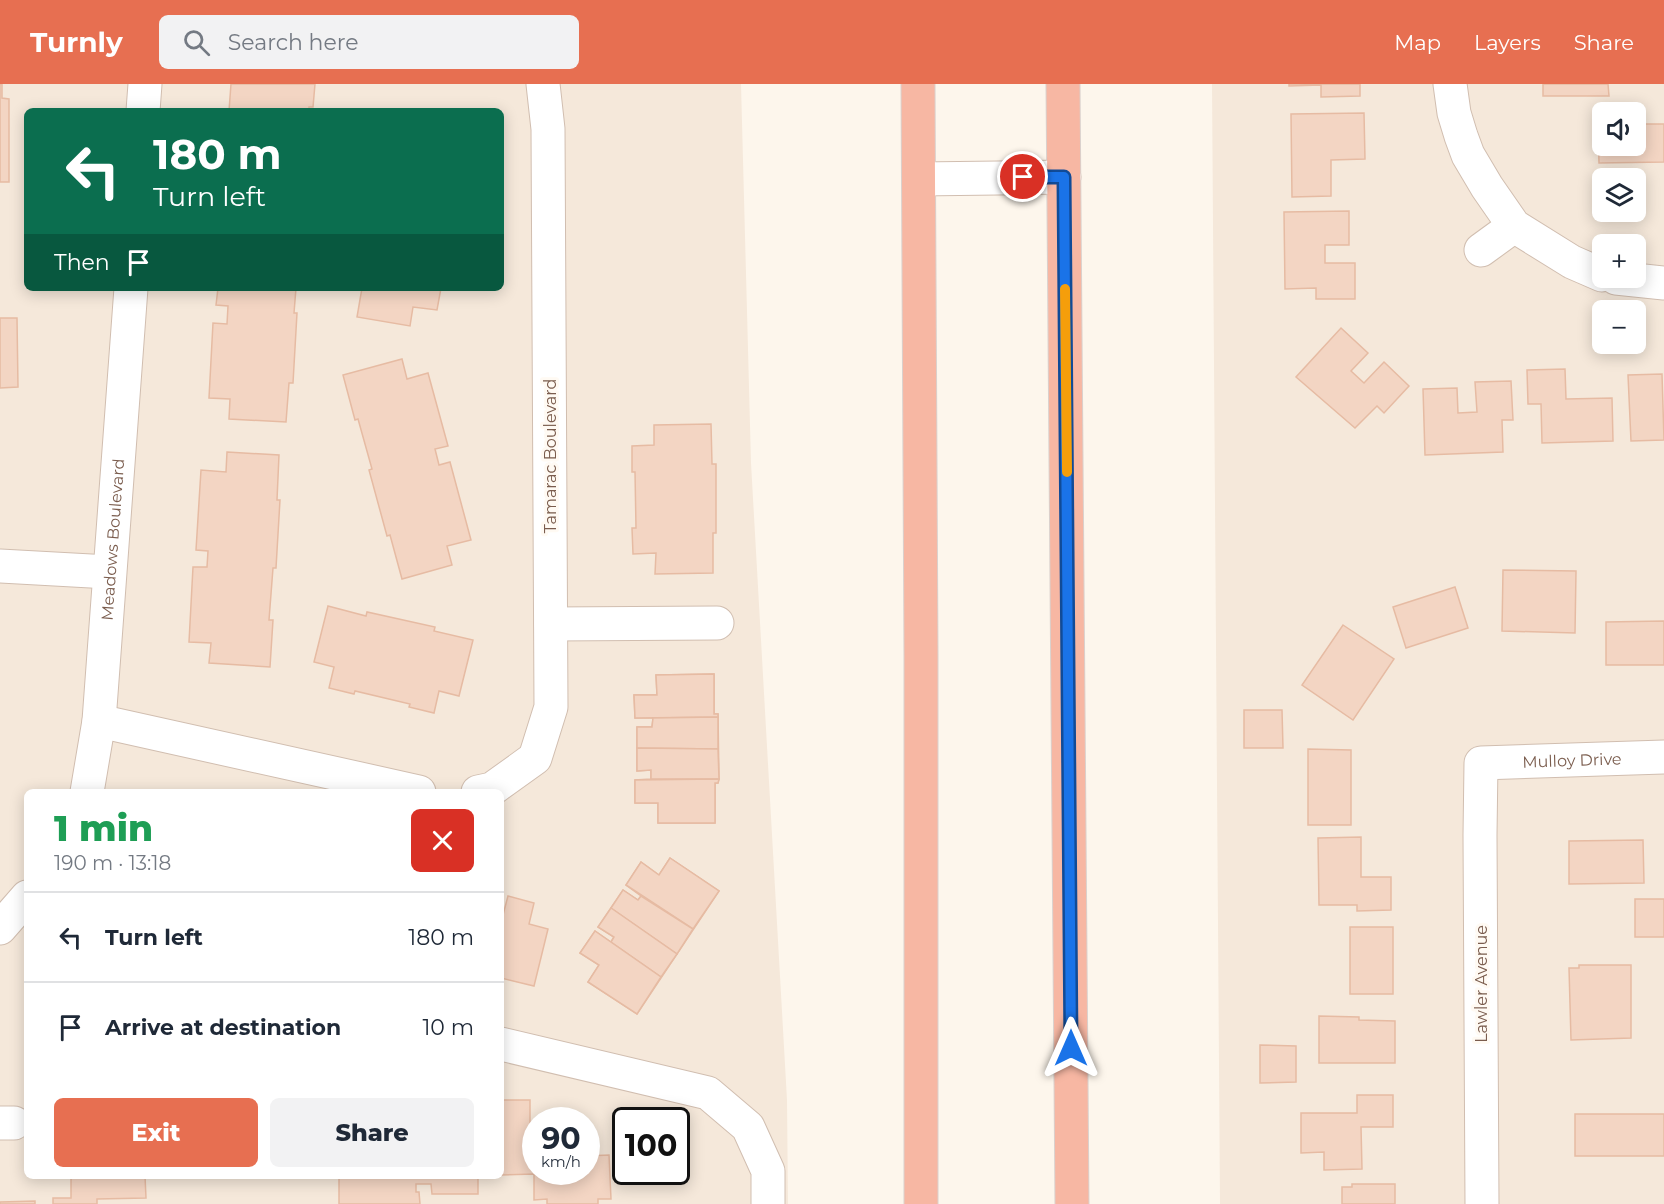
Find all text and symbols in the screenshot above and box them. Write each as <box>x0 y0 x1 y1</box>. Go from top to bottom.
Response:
search box <box>159 15 579 69</box>
text: Turnly <box>30 25 123 59</box>
icon: search <box>180 26 213 59</box>
text: Search here <box>228 29 359 56</box>
text: Map <box>1394 30 1441 55</box>
text: Layers <box>1474 30 1541 55</box>
text: Share <box>1574 30 1634 55</box>
map controls <box>1592 102 1646 354</box>
button: sound <box>1592 102 1646 156</box>
text: 180 m <box>153 128 282 180</box>
icon: left <box>54 132 132 210</box>
pin <box>997 151 1048 202</box>
icon: arrive <box>1006 160 1039 193</box>
button: layers <box>1592 168 1646 222</box>
text: Turn left <box>153 180 266 213</box>
button: + <box>1592 234 1646 288</box>
icon: arrive <box>122 246 155 279</box>
text: Then <box>54 249 110 276</box>
button: − <box>1592 300 1646 354</box>
street label: Tamarac Boulevard <box>541 379 560 533</box>
street label: Meadows Boulevard <box>97 458 128 621</box>
street label: Mulloy Drive <box>1522 749 1622 772</box>
text: 1 min <box>54 806 153 850</box>
button: close <box>411 809 474 872</box>
text: 190 m · 13:18 <box>54 851 171 875</box>
icon: left <box>54 921 87 954</box>
text: Turn left <box>105 924 203 951</box>
text: 180 m <box>408 924 474 951</box>
street label: Lawler Avenue <box>1472 925 1491 1043</box>
icon: arrive <box>54 1011 87 1044</box>
text: Arrive at destination <box>105 1014 341 1041</box>
text: 10 m <box>422 1014 474 1041</box>
position arrow <box>1039 1016 1103 1080</box>
button: Exit <box>54 1098 258 1167</box>
button: Share <box>270 1098 474 1167</box>
speed limit sign: 100 <box>612 1107 690 1185</box>
text: 90 <box>541 1120 581 1157</box>
text: km/h <box>541 1152 581 1171</box>

